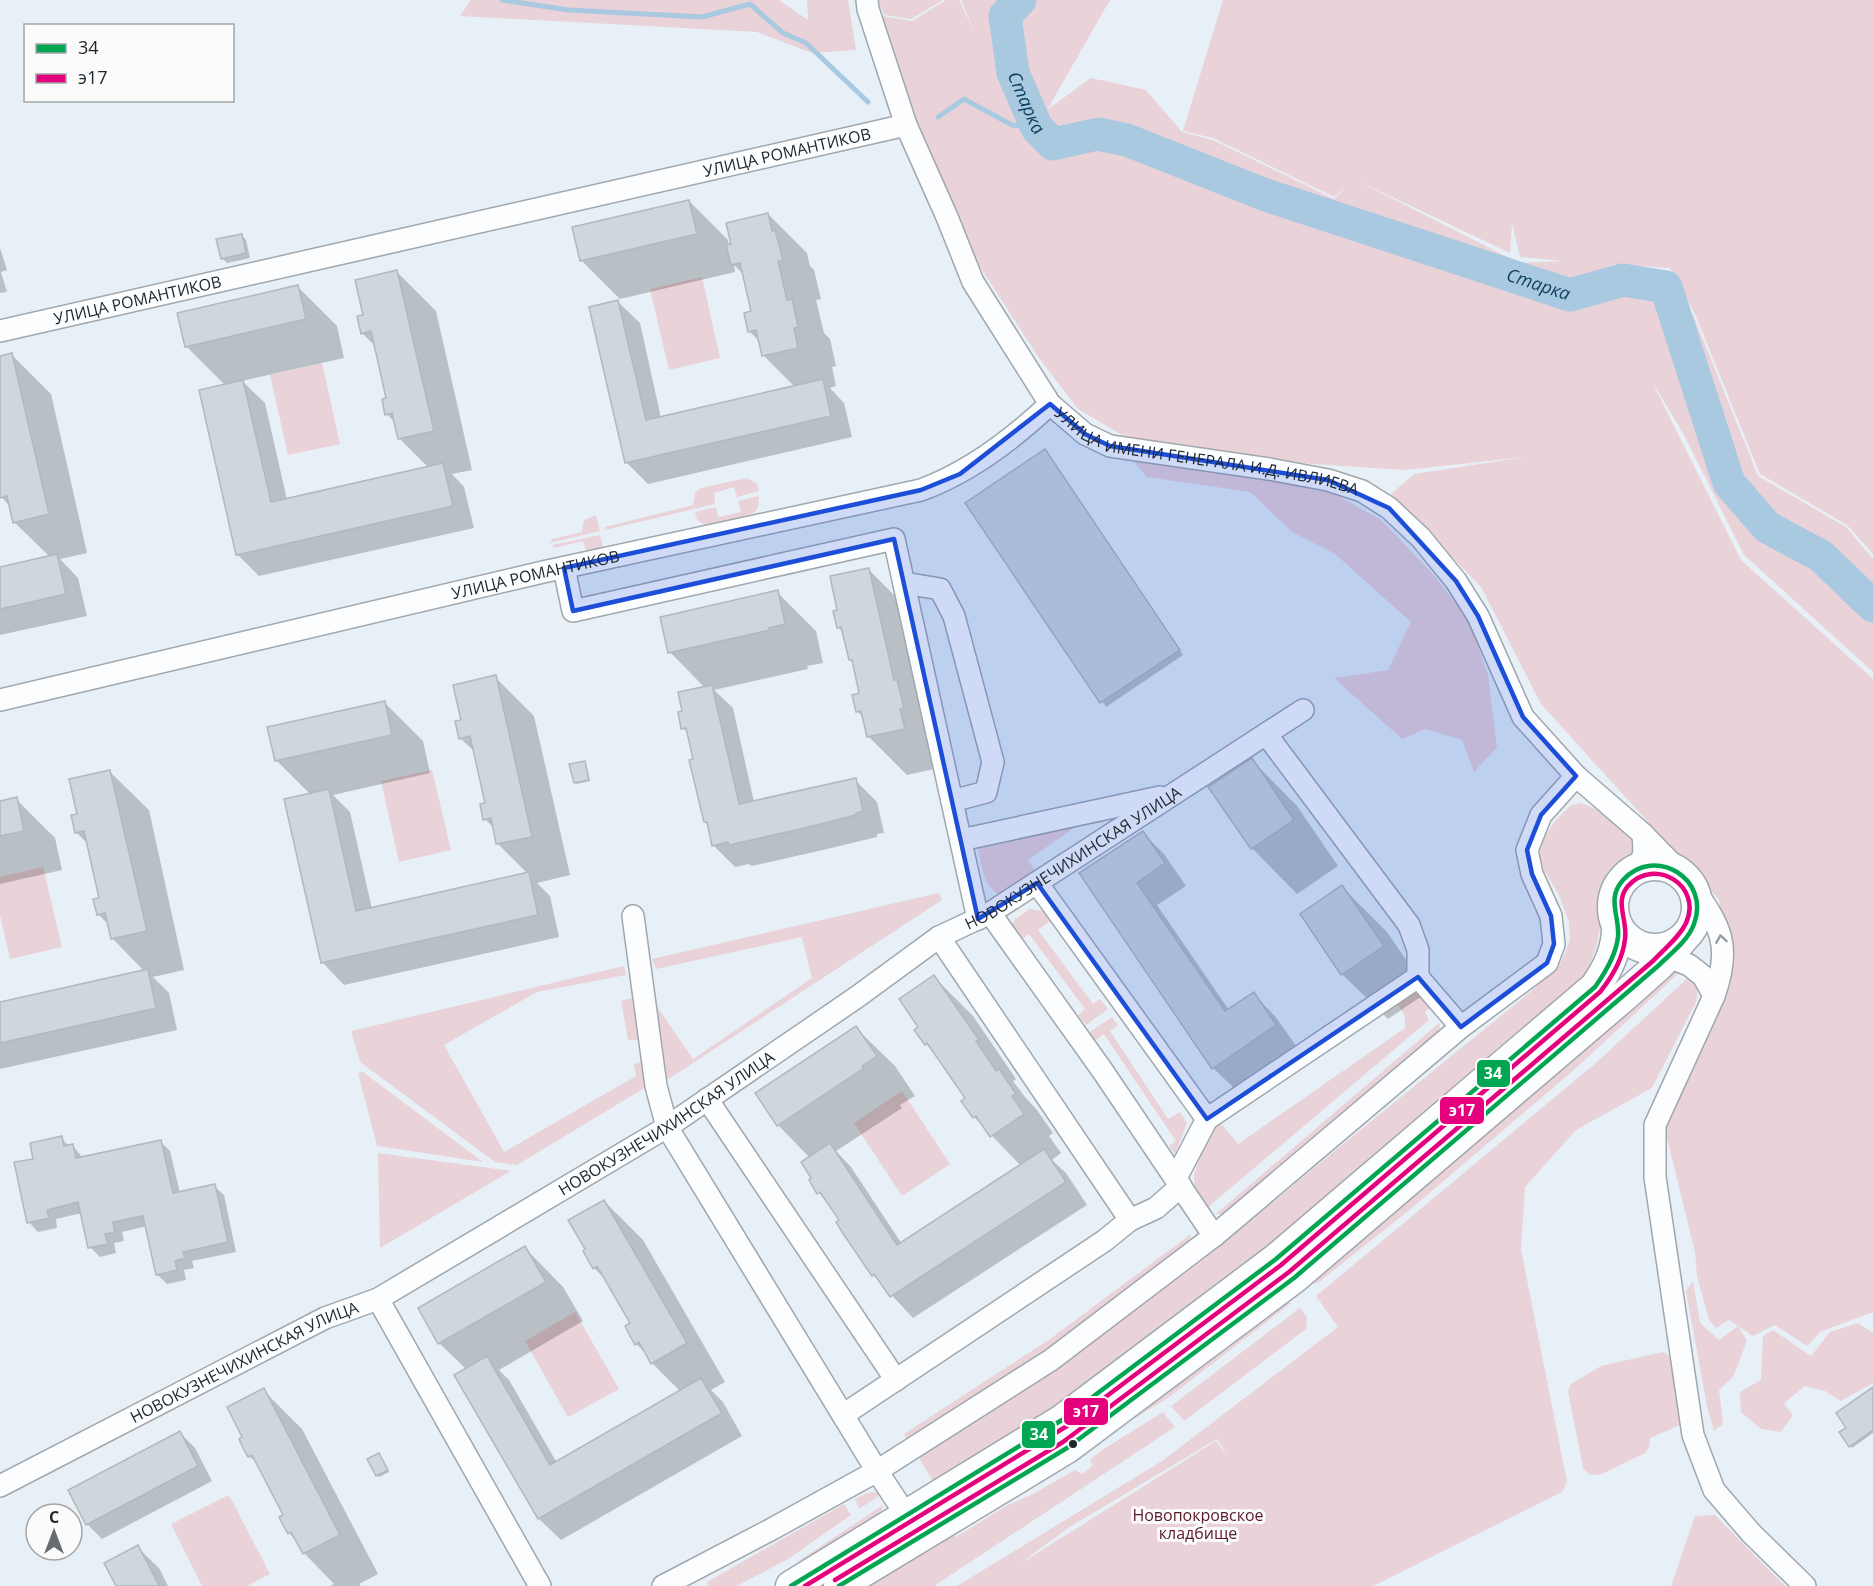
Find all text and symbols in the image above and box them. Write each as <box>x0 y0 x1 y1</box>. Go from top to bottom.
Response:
legend <box>24 24 234 102</box>
text: 34 <box>78 35 99 59</box>
text: э17 <box>78 65 107 89</box>
water label: Старка <box>1003 67 1050 140</box>
street label: УЛИЦА РОМАНТИКОВ <box>701 122 873 182</box>
water label: Старка <box>1504 262 1574 305</box>
street label: УЛИЦА РОМАНТИКОВ <box>52 270 223 329</box>
street label: УЛИЦА ИМЕНИ ГЕНЕРАЛА И.Д. ИВЛИЕВА <box>1050 402 1363 501</box>
street label: УЛИЦА РОМАНТИКОВ <box>449 545 621 604</box>
street label: НОВОКУЗНЕЧИХИНСКАЯ УЛИЦА <box>961 781 1186 934</box>
one-way arrow <box>1715 935 1727 944</box>
street label: НОВОКУЗНЕЧИХИНСКАЯ УЛИЦА <box>554 1045 779 1200</box>
line badge: 34 <box>1476 1059 1511 1088</box>
text: 34 <box>1484 1062 1502 1084</box>
line badge: э17 <box>1439 1096 1485 1125</box>
text: э17 <box>1449 1099 1475 1121</box>
street label: НОВОКУЗНЕЧИХИНСКАЯ УЛИЦА <box>126 1296 362 1428</box>
line badge: э17 <box>1063 1397 1109 1426</box>
text: э17 <box>1073 1400 1099 1422</box>
line badge: 34 <box>1021 1420 1056 1449</box>
text: 34 <box>1030 1423 1048 1445</box>
unlabelled marker <box>1067 1438 1079 1450</box>
north arrow <box>24 1502 84 1562</box>
park label: Новопокровское кладбище <box>1132 1504 1264 1544</box>
text: С <box>49 1506 59 1528</box>

